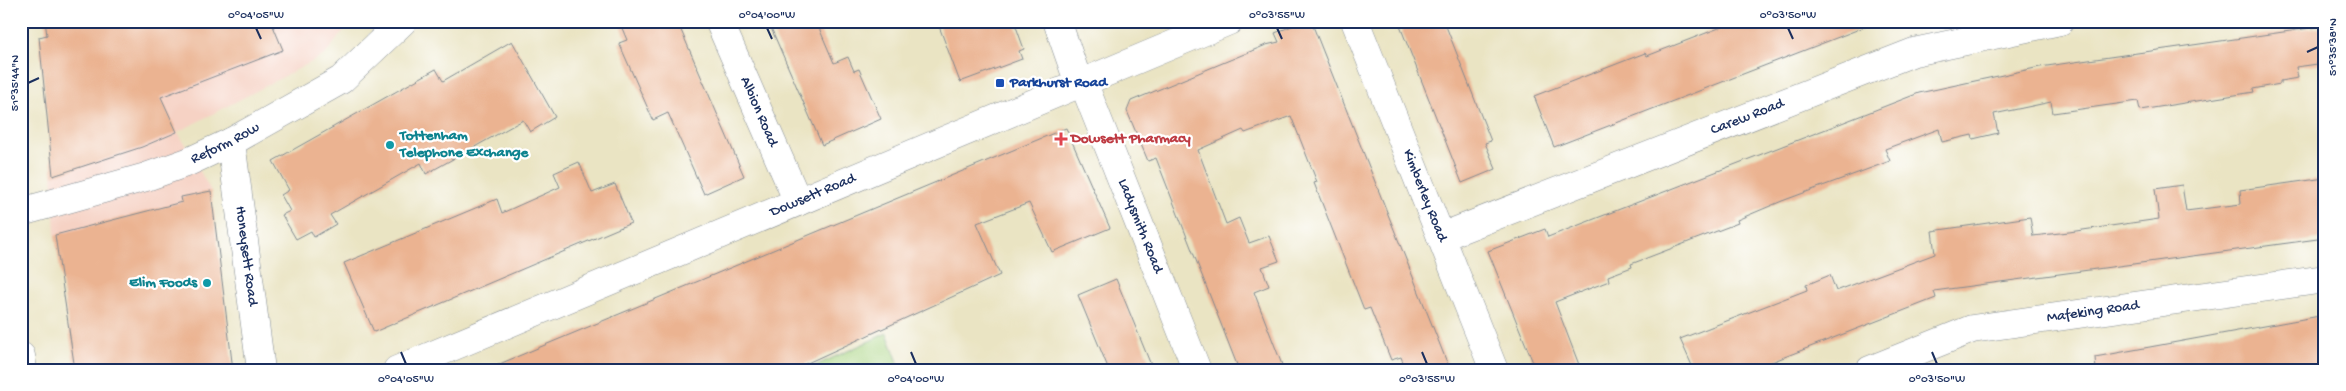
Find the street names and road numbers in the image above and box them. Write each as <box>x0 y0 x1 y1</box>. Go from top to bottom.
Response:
street label: Albion Road <box>735 74 782 151</box>
street label: Carew Road <box>1708 94 1788 140</box>
street label: Reform Row <box>188 118 263 168</box>
street label: Kimberley Road <box>1398 147 1451 246</box>
street label: Dowsett Road <box>766 169 859 222</box>
street label: Ladysmith Road <box>1113 176 1167 277</box>
street label: Honeysett Road <box>231 205 262 308</box>
street label: Mafeking Road <box>2046 296 2141 327</box>

